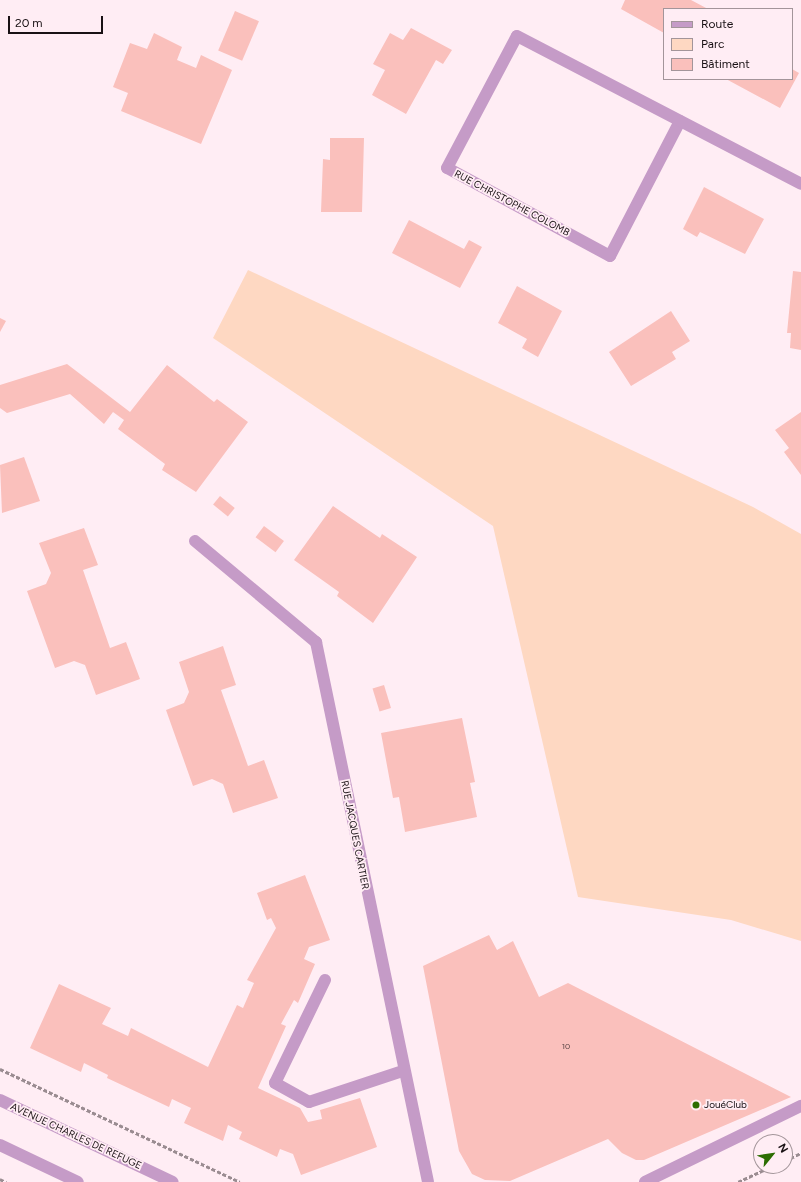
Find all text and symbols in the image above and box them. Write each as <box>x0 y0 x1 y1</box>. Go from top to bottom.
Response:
scale bar <box>10 8 105 34</box>
legend <box>663 8 793 80</box>
text: 20 m <box>15 16 43 30</box>
text: Route <box>701 17 733 31</box>
text: Parc <box>701 37 725 51</box>
text: Bâtiment <box>701 57 750 71</box>
street label: RUE CHRISTOPHE COLOMB <box>452 167 572 239</box>
street label: RUE JACQUES CARTIER <box>339 780 371 890</box>
house number: 10 <box>562 1042 570 1052</box>
place label: JouéClub <box>704 1099 747 1111</box>
street label: AVENUE CHARLES DE REFUGE <box>9 1100 143 1172</box>
marker: JouéClub <box>691 1100 701 1110</box>
north arrow <box>753 1134 793 1174</box>
text: N <box>775 1141 791 1155</box>

